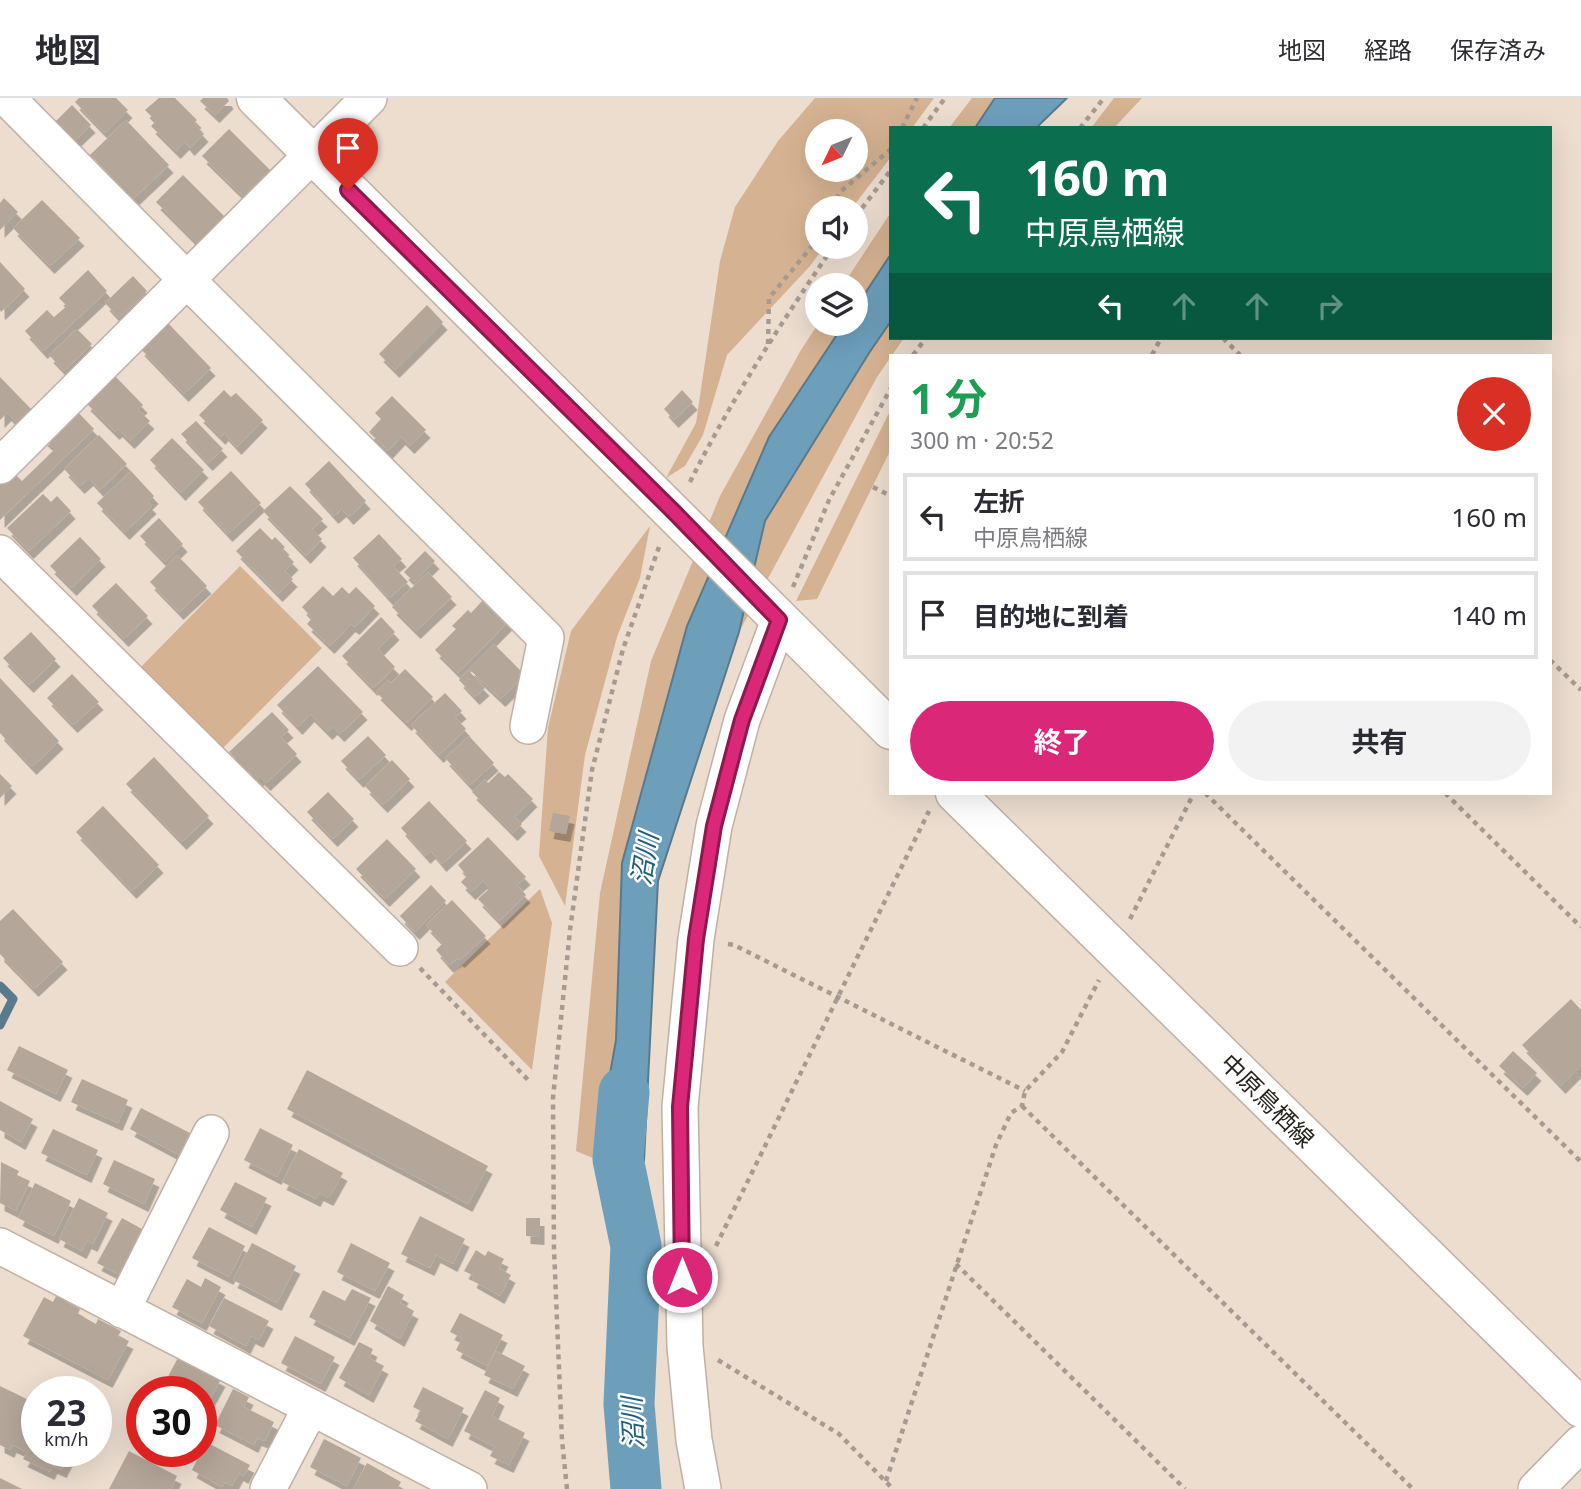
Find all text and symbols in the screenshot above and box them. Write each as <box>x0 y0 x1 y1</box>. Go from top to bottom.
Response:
text: 地図 <box>35 27 101 72</box>
text: 地図 <box>1278 33 1326 66</box>
text: 経路 <box>1364 33 1412 66</box>
text: 保存済み <box>1450 33 1546 66</box>
pin <box>318 118 378 190</box>
north arrow <box>805 119 868 182</box>
map controls <box>805 119 868 336</box>
icon: arrive <box>329 129 367 167</box>
text: 160 m <box>1025 144 1170 210</box>
icon: left <box>910 154 1001 245</box>
button: sound <box>805 196 868 259</box>
text: 中原鳥栖線 <box>1025 210 1185 253</box>
button: layers <box>805 273 868 336</box>
icon: left <box>1092 287 1130 325</box>
icon: ahead <box>1165 287 1203 325</box>
icon: ahead <box>1238 287 1276 325</box>
icon: right <box>1311 287 1349 325</box>
text: 1 分 <box>910 369 987 426</box>
button: close <box>1457 377 1531 451</box>
text: 300 m · 20:52 <box>910 424 1054 456</box>
text: 左折 <box>973 483 1025 519</box>
icon: left <box>914 498 952 536</box>
text: 160 m <box>1451 499 1527 535</box>
text: 中原鳥栖線 <box>973 521 1088 553</box>
icon: arrive <box>914 596 952 634</box>
text: 140 m <box>1451 597 1527 633</box>
text: 目的地に到着 <box>973 598 1129 634</box>
button: 終了 <box>910 701 1214 781</box>
button: 共有 <box>1228 701 1531 781</box>
water label: 沼川 <box>622 828 666 888</box>
street label: 中原鳥栖線 <box>1214 1046 1322 1154</box>
position arrow <box>645 1240 719 1314</box>
speed limit sign: 30 <box>126 1376 217 1467</box>
text: 23 <box>46 1389 87 1436</box>
water label: 沼川 <box>613 1393 651 1450</box>
text: km/h <box>44 1427 89 1451</box>

